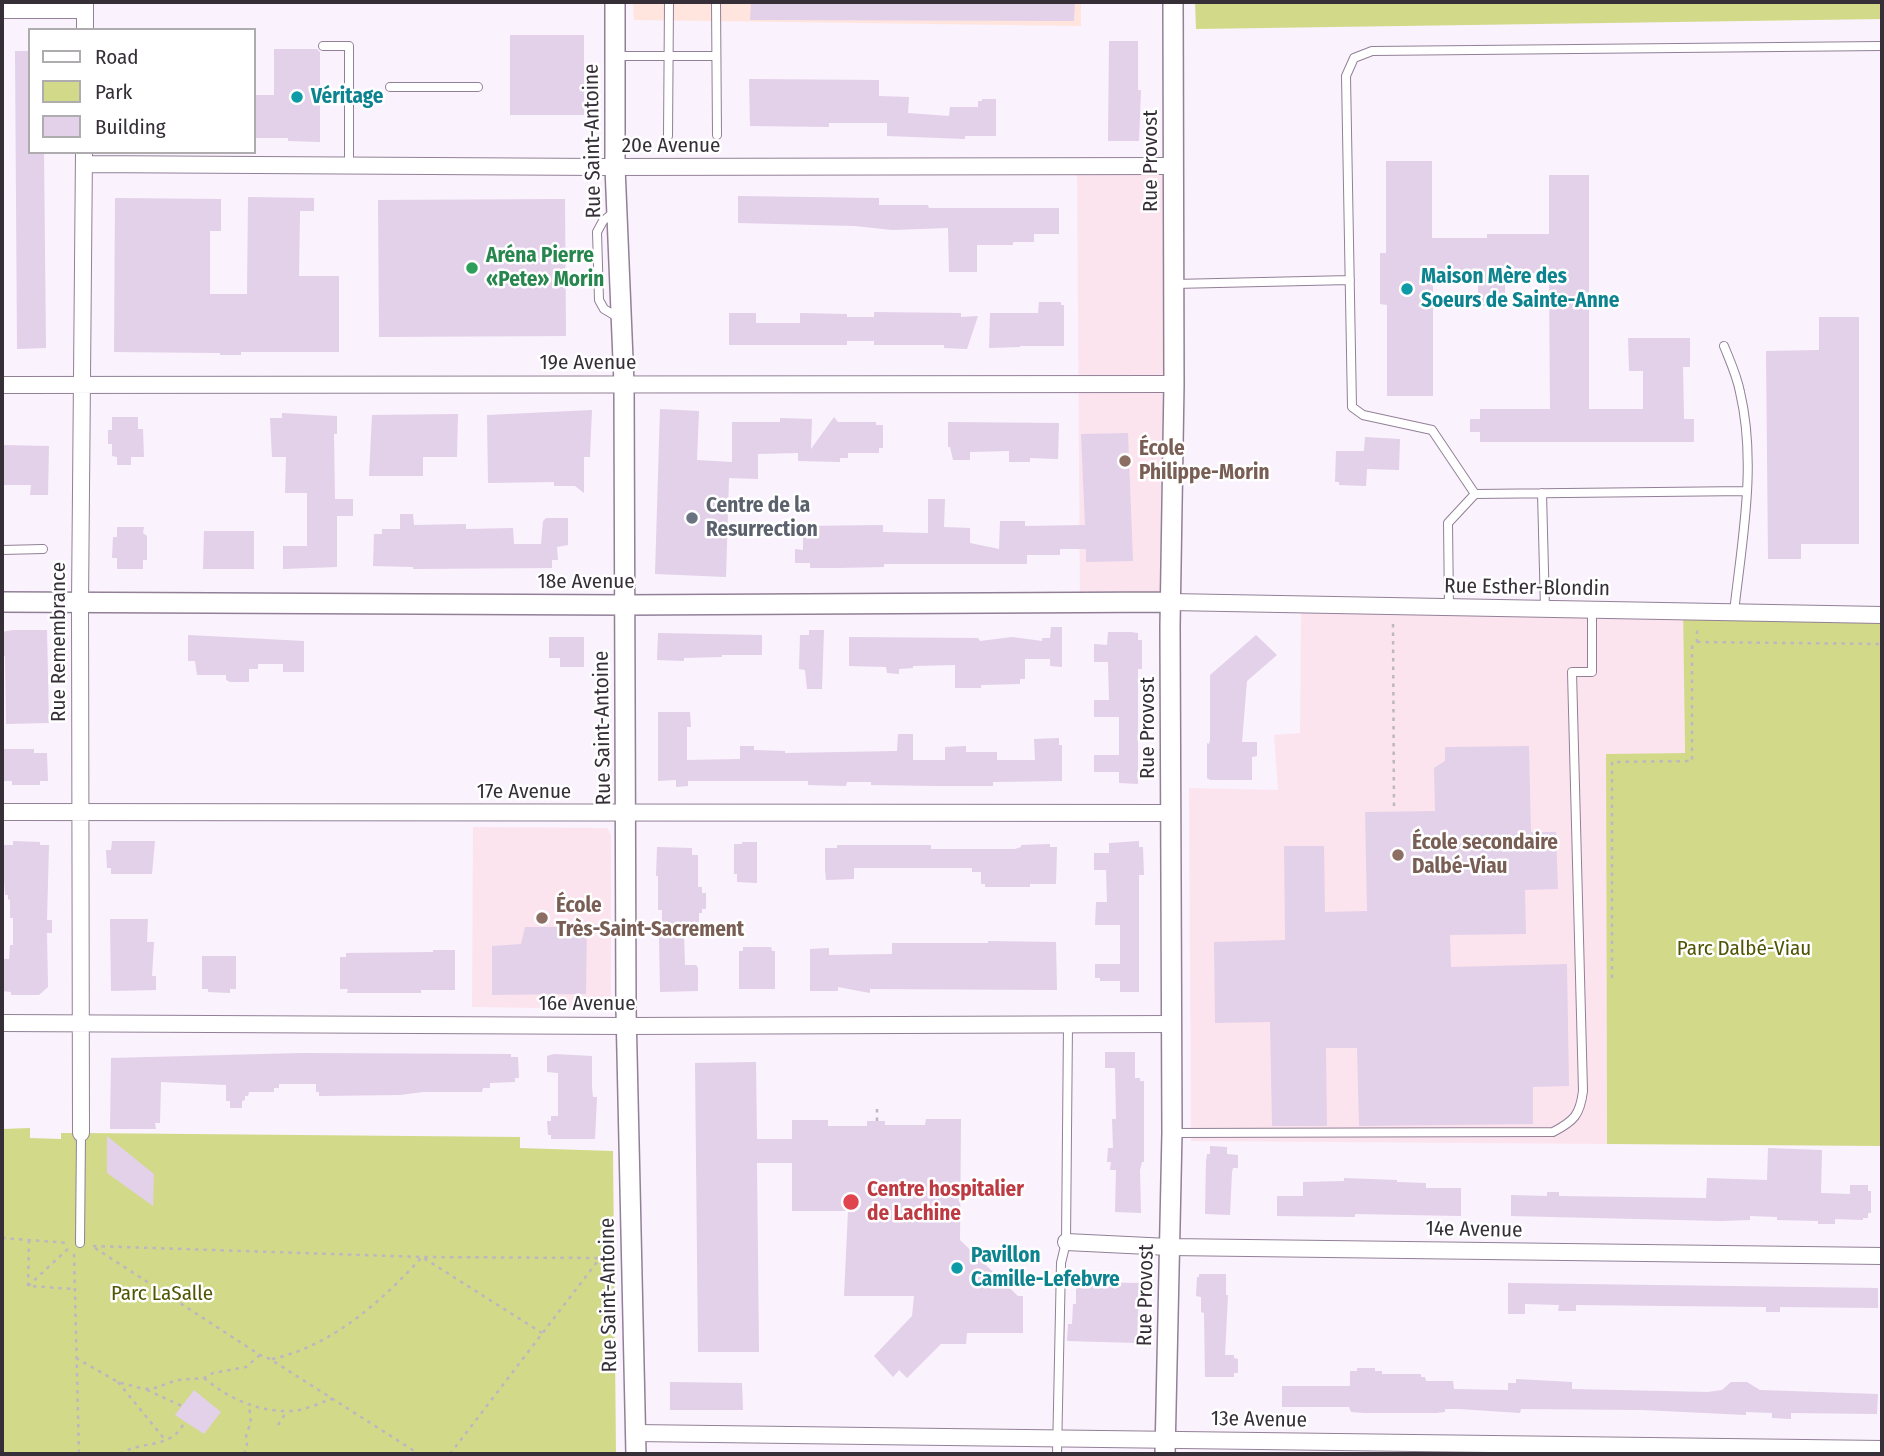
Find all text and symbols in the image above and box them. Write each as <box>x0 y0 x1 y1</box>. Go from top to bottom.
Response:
legend <box>28 28 256 154</box>
text: Road <box>95 44 139 70</box>
street label: Rue Saint-Antoine <box>579 63 607 219</box>
text: Park <box>95 79 132 105</box>
place label: Véritage <box>311 84 383 110</box>
marker: Véritage <box>289 89 305 105</box>
street label: Rue Provost <box>1138 110 1164 212</box>
text: Building <box>95 114 166 140</box>
street label: 20e Avenue <box>622 133 720 159</box>
place label: Aréna Pierre «Pete» Morin <box>486 243 604 293</box>
marker: Aréna Pierre «Pete» Morin <box>464 260 480 276</box>
place label: Maison Mère des Soeurs de Sainte-Anne <box>1421 264 1619 314</box>
marker: Maison Mère des Soeurs de Sainte-Anne <box>1399 281 1415 297</box>
street label: 19e Avenue <box>540 350 636 376</box>
place label: École Philippe-Morin <box>1139 436 1269 486</box>
marker: École Philippe-Morin <box>1117 453 1133 469</box>
place label: Centre de la Resurrection <box>706 493 818 543</box>
marker: Centre de la Resurrection <box>684 510 700 526</box>
street label: Rue Remembrance <box>46 562 72 722</box>
street label: 18e Avenue <box>537 569 635 595</box>
street label: Rue Esther-Blondin <box>1444 574 1610 602</box>
street label: Rue Saint-Antoine <box>589 650 617 806</box>
street label: Rue Provost <box>1135 677 1161 779</box>
street label: 17e Avenue <box>477 779 571 805</box>
place label: École secondaire Dalbé-Viau <box>1412 830 1558 880</box>
marker: École secondaire Dalbé-Viau <box>1390 847 1406 863</box>
place label: École Très-Saint-Sacrement <box>556 893 744 943</box>
marker: École Très-Saint-Sacrement <box>534 910 550 926</box>
park label: Parc Dalbé-Viau <box>1677 936 1811 962</box>
street label: 16e Avenue <box>538 991 636 1017</box>
place label: Centre hospitalier de Lachine <box>867 1177 1024 1227</box>
marker: Centre hospitalier de Lachine <box>841 1192 861 1212</box>
street label: Rue Saint-Antoine <box>595 1217 623 1373</box>
street label: 14e Avenue <box>1425 1217 1523 1243</box>
place label: Pavillon Camille-Lefebvre <box>971 1243 1120 1293</box>
street label: Rue Provost <box>1133 1244 1159 1346</box>
marker: Pavillon Camille-Lefebvre <box>949 1260 965 1276</box>
park label: Parc LaSalle <box>111 1281 213 1307</box>
street label: 13e Avenue <box>1211 1407 1307 1433</box>

